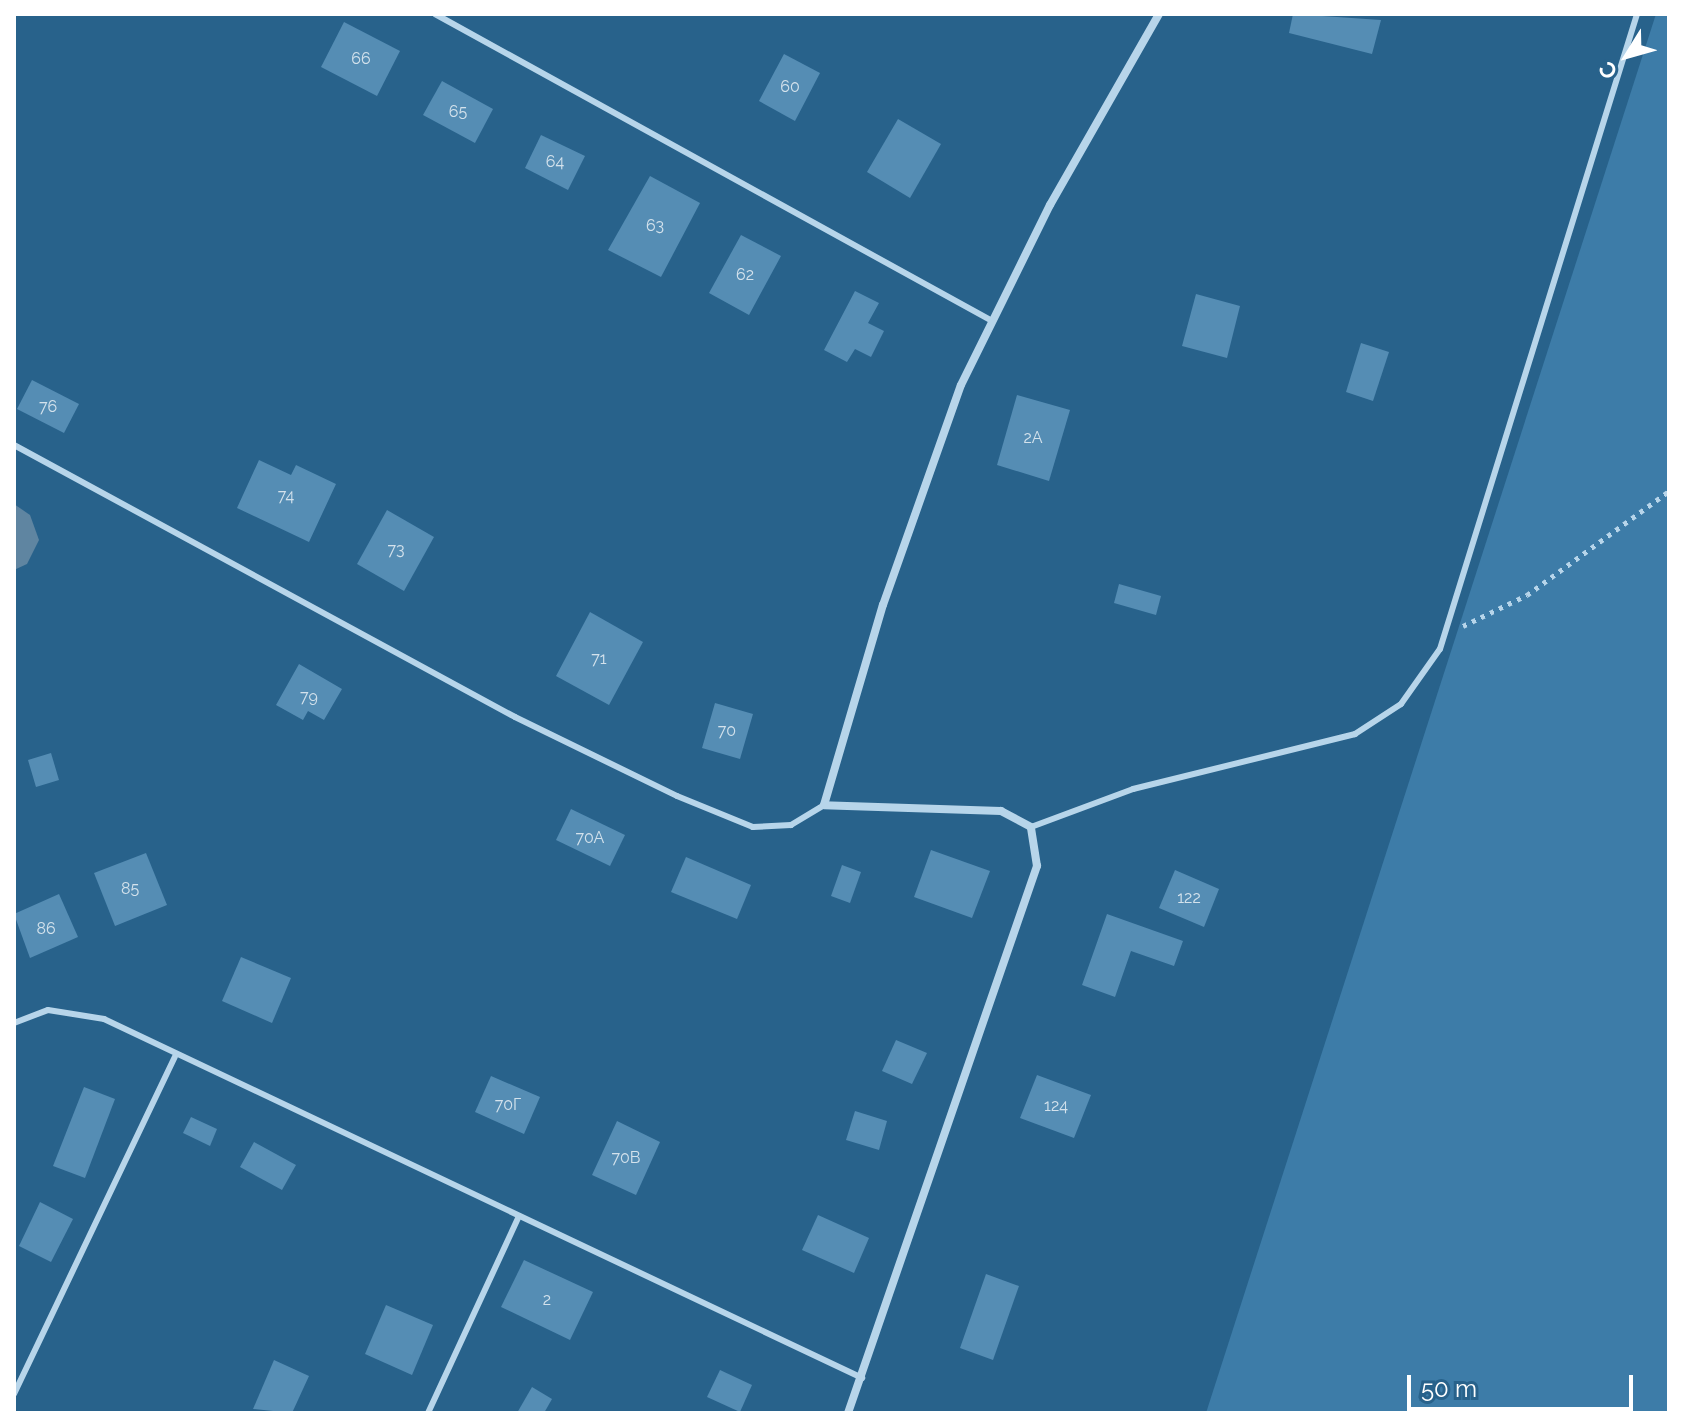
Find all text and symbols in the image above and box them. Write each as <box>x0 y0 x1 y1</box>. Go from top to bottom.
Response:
north arrow <box>1587 16 1667 96</box>
house number: 66 <box>351 49 371 69</box>
text: С <box>1593 57 1623 84</box>
house number: 60 <box>780 77 800 97</box>
house number: 65 <box>449 102 467 122</box>
house number: 64 <box>546 152 564 172</box>
house number: 63 <box>646 216 664 236</box>
house number: 62 <box>736 265 754 285</box>
house number: 76 <box>39 397 57 417</box>
house number: 2А <box>1023 428 1043 448</box>
house number: 74 <box>278 486 294 506</box>
house number: 73 <box>387 540 405 560</box>
house number: 71 <box>591 649 607 669</box>
house number: 79 <box>300 687 318 707</box>
house number: 70 <box>718 721 736 741</box>
house number: 70А <box>576 828 604 848</box>
house number: 85 <box>121 879 139 899</box>
house number: 122 <box>1177 888 1201 908</box>
house number: 86 <box>36 919 56 939</box>
house number: 70Г <box>495 1095 521 1115</box>
house number: 124 <box>1044 1096 1068 1116</box>
house number: 70В <box>612 1148 640 1168</box>
house number: 2 <box>543 1290 551 1310</box>
scale bar <box>1411 1359 1637 1409</box>
text: 50 m <box>1421 1374 1477 1403</box>

